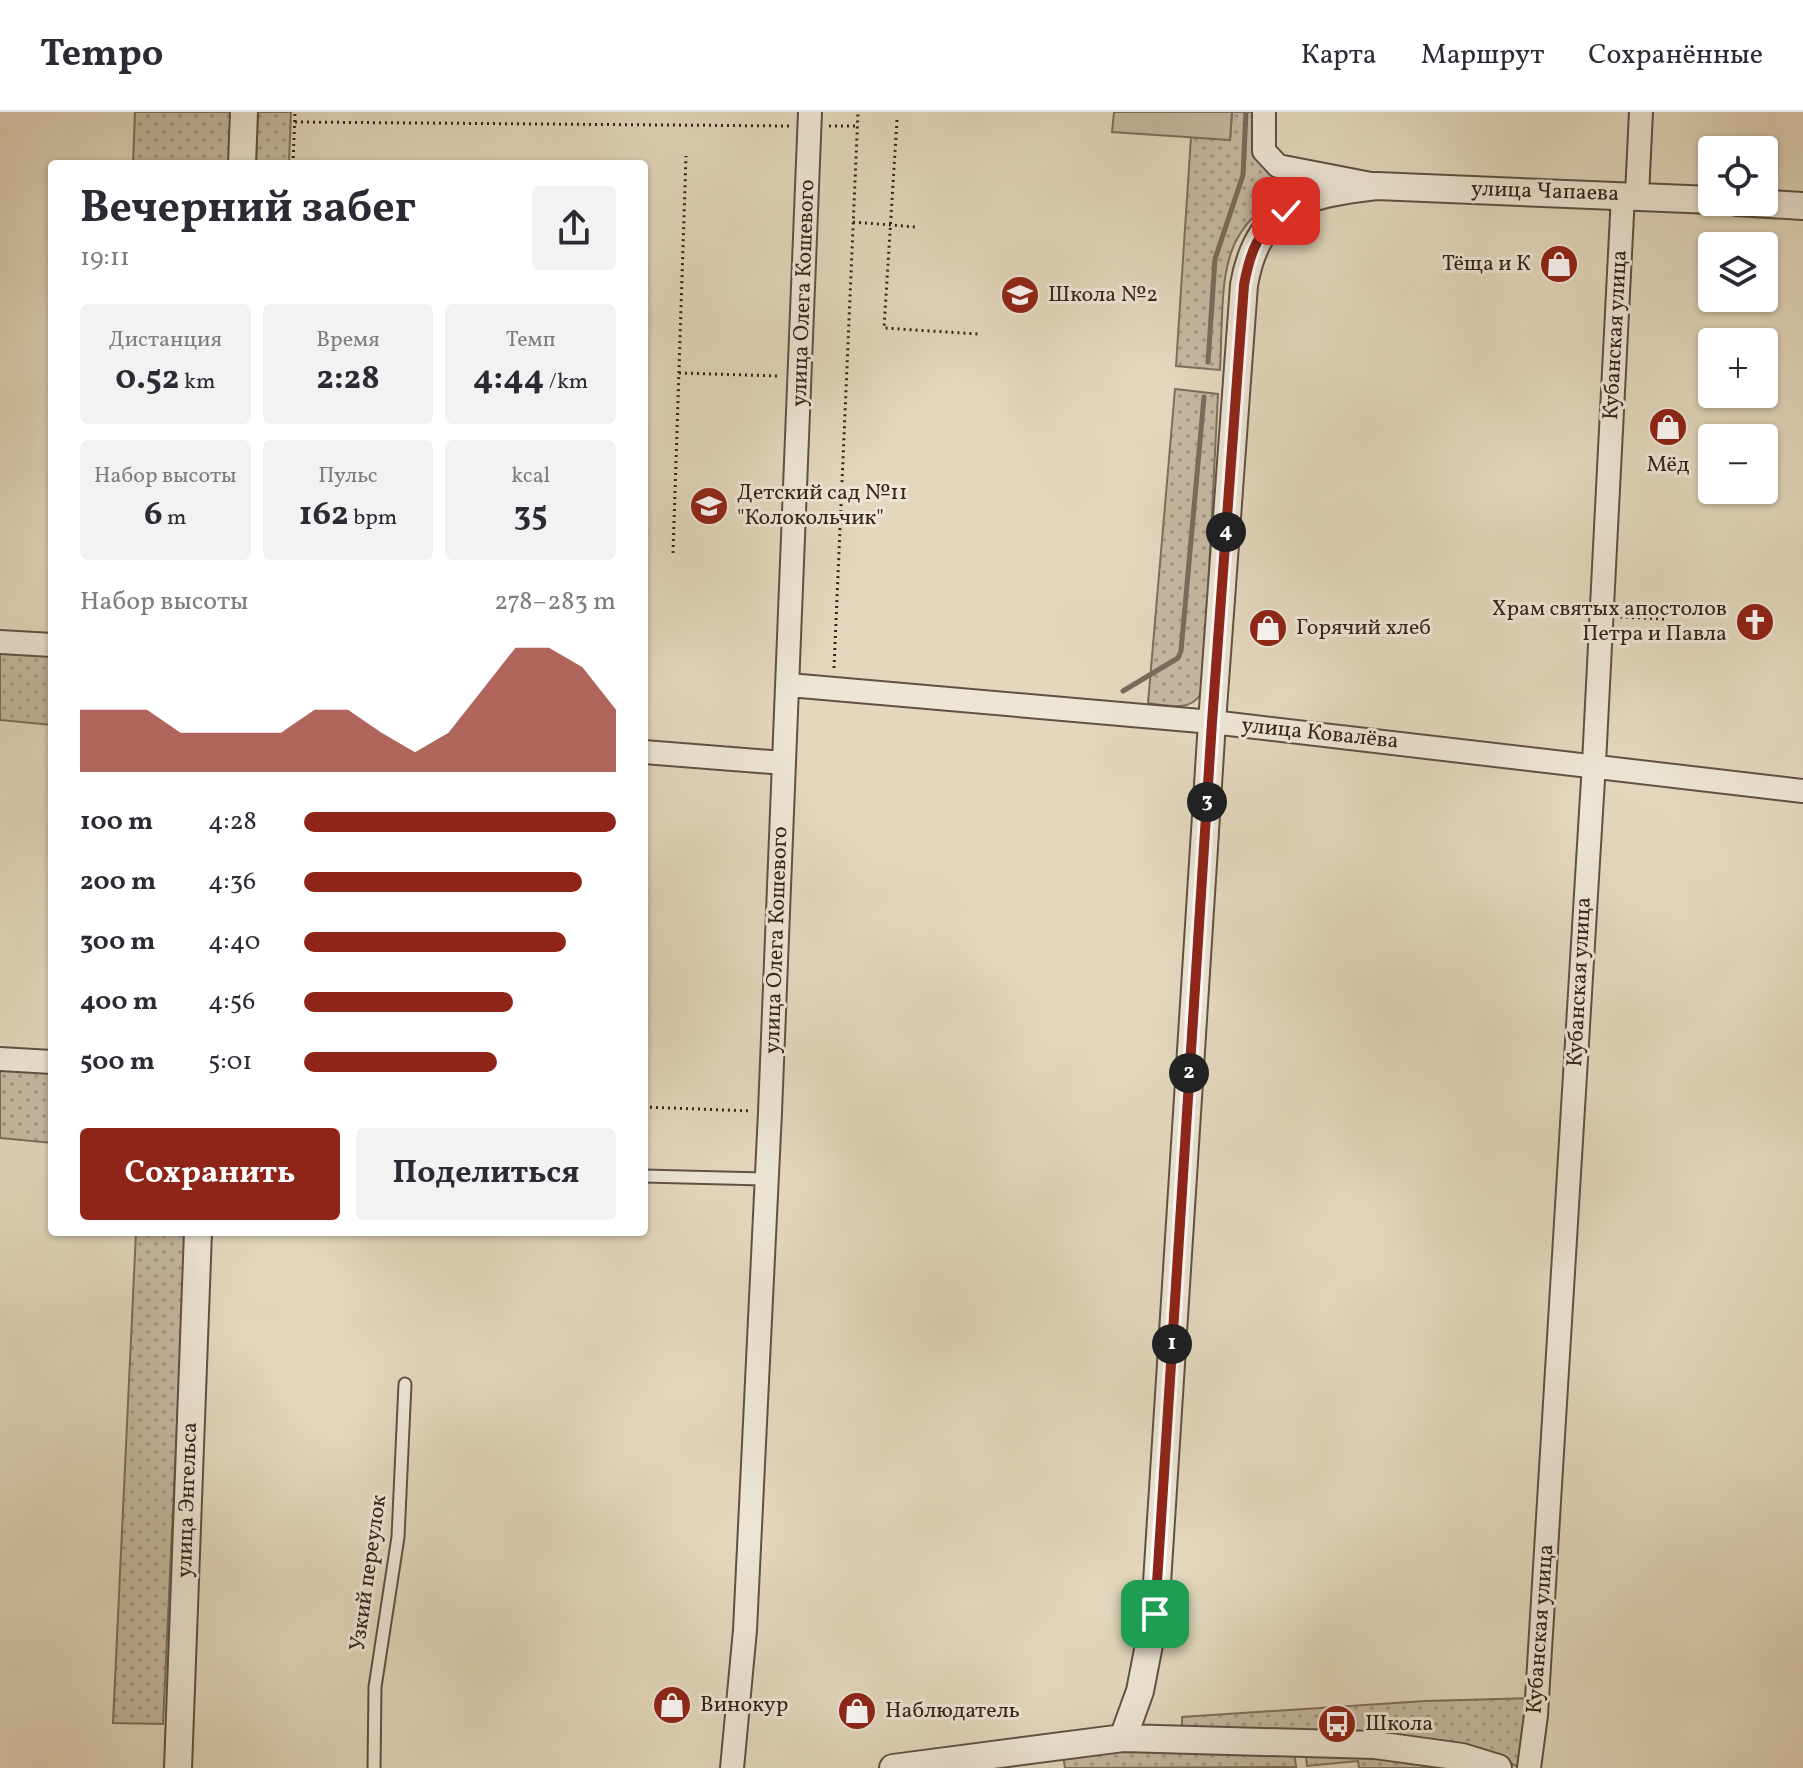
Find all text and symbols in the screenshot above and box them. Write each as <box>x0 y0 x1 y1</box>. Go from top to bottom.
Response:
text: Tempo <box>40 29 164 82</box>
text: Карта <box>1301 36 1377 75</box>
text: Маршрут <box>1421 36 1544 75</box>
text: Сохранённые <box>1588 36 1763 75</box>
map controls <box>1698 136 1778 504</box>
button: locate <box>1698 136 1778 216</box>
street label: улица Чапаева <box>1470 174 1620 210</box>
pin <box>1252 177 1320 245</box>
text: Вечерний забег <box>80 179 416 240</box>
street label: улица Олега Кошевого <box>785 179 823 407</box>
button: share <box>532 186 616 270</box>
icon: check <box>1264 189 1308 233</box>
button: layers <box>1698 232 1778 312</box>
text: 19:11 <box>80 240 130 276</box>
shop icon: Тёща и К <box>1538 243 1580 285</box>
place label: Тёща и К <box>1442 249 1531 280</box>
street label: Кубанская улица <box>1596 249 1636 421</box>
school or university icon: Школа №2 <box>999 274 1041 316</box>
place label: Школа №2 <box>1048 280 1158 311</box>
text: Дистанция <box>109 325 222 356</box>
text: Время <box>316 325 380 356</box>
text: Темп <box>506 325 555 356</box>
button: + <box>1698 328 1778 408</box>
text: 0.52 <box>115 356 180 403</box>
text: 2:28 <box>316 356 380 403</box>
text: 4:44 <box>473 356 544 403</box>
text: km <box>180 367 215 398</box>
text: /km <box>544 367 588 398</box>
shop icon: Мёд <box>1647 406 1689 448</box>
button: − <box>1698 424 1778 504</box>
place label: Мёд <box>1647 450 1690 481</box>
text: Набор высоты <box>94 461 237 492</box>
text: Пульс <box>318 461 378 492</box>
text: kcal <box>511 461 550 492</box>
place label: Детский сад №11 "Колокольчик" <box>737 478 907 534</box>
school or university icon: Детский сад №11 "Колокольчик" <box>688 485 730 527</box>
text: 6 <box>144 492 163 539</box>
text: 162 <box>299 492 349 539</box>
text: 35 <box>514 492 548 539</box>
text: m <box>163 503 187 534</box>
text: bpm <box>349 503 397 534</box>
pin: 4 <box>1206 512 1246 552</box>
text: 4 <box>1219 516 1233 547</box>
text: Набор высоты <box>80 584 248 620</box>
text: 278–283 m <box>494 584 616 620</box>
place label: Храм святых апостолов Петра и Павла <box>1492 594 1727 650</box>
church icon: Храм святых апостолов Петра и Павла <box>1734 601 1776 643</box>
shop icon: Горячий хлеб <box>1247 607 1289 649</box>
place label: Горячий хлеб <box>1296 613 1431 644</box>
street label: улица Ковалёва <box>1240 710 1400 758</box>
pin: 3 <box>1187 782 1227 822</box>
text: 3 <box>1201 786 1213 817</box>
text: 100 m <box>80 804 153 840</box>
text: 4:28 <box>208 804 257 840</box>
street label: улица Олега Кошевого <box>758 826 796 1054</box>
text: 200 m <box>80 864 156 900</box>
text: 4:36 <box>208 864 256 900</box>
street label: Кубанская улица <box>1560 896 1600 1068</box>
text: 300 m <box>80 924 156 960</box>
text: 4:40 <box>208 924 260 960</box>
text: 400 m <box>80 984 158 1020</box>
text: 4:56 <box>208 984 255 1020</box>
text: 500 m <box>80 1044 155 1080</box>
text: 5:01 <box>208 1044 252 1080</box>
pin: 2 <box>1169 1053 1209 1093</box>
text: 2 <box>1183 1057 1195 1088</box>
button: Сохранить <box>80 1128 340 1220</box>
button: Поделиться <box>356 1128 616 1220</box>
pin: 1 <box>1152 1324 1192 1364</box>
text: 1 <box>1168 1328 1176 1359</box>
street label: улица Энгельса <box>170 1422 206 1578</box>
street label: Узкий переулок <box>343 1493 395 1653</box>
street label: Кубанская улица <box>1520 1543 1562 1715</box>
pin <box>1121 1580 1189 1648</box>
icon: arrive <box>1133 1592 1177 1636</box>
shop icon: Винокур <box>651 1684 693 1726</box>
place label: Винокур <box>700 1690 788 1721</box>
shop icon: Наблюдатель <box>836 1690 878 1732</box>
place label: Наблюдатель <box>885 1696 1020 1727</box>
bus stop icon: Школа <box>1316 1703 1358 1745</box>
place label: Школа <box>1365 1709 1433 1740</box>

